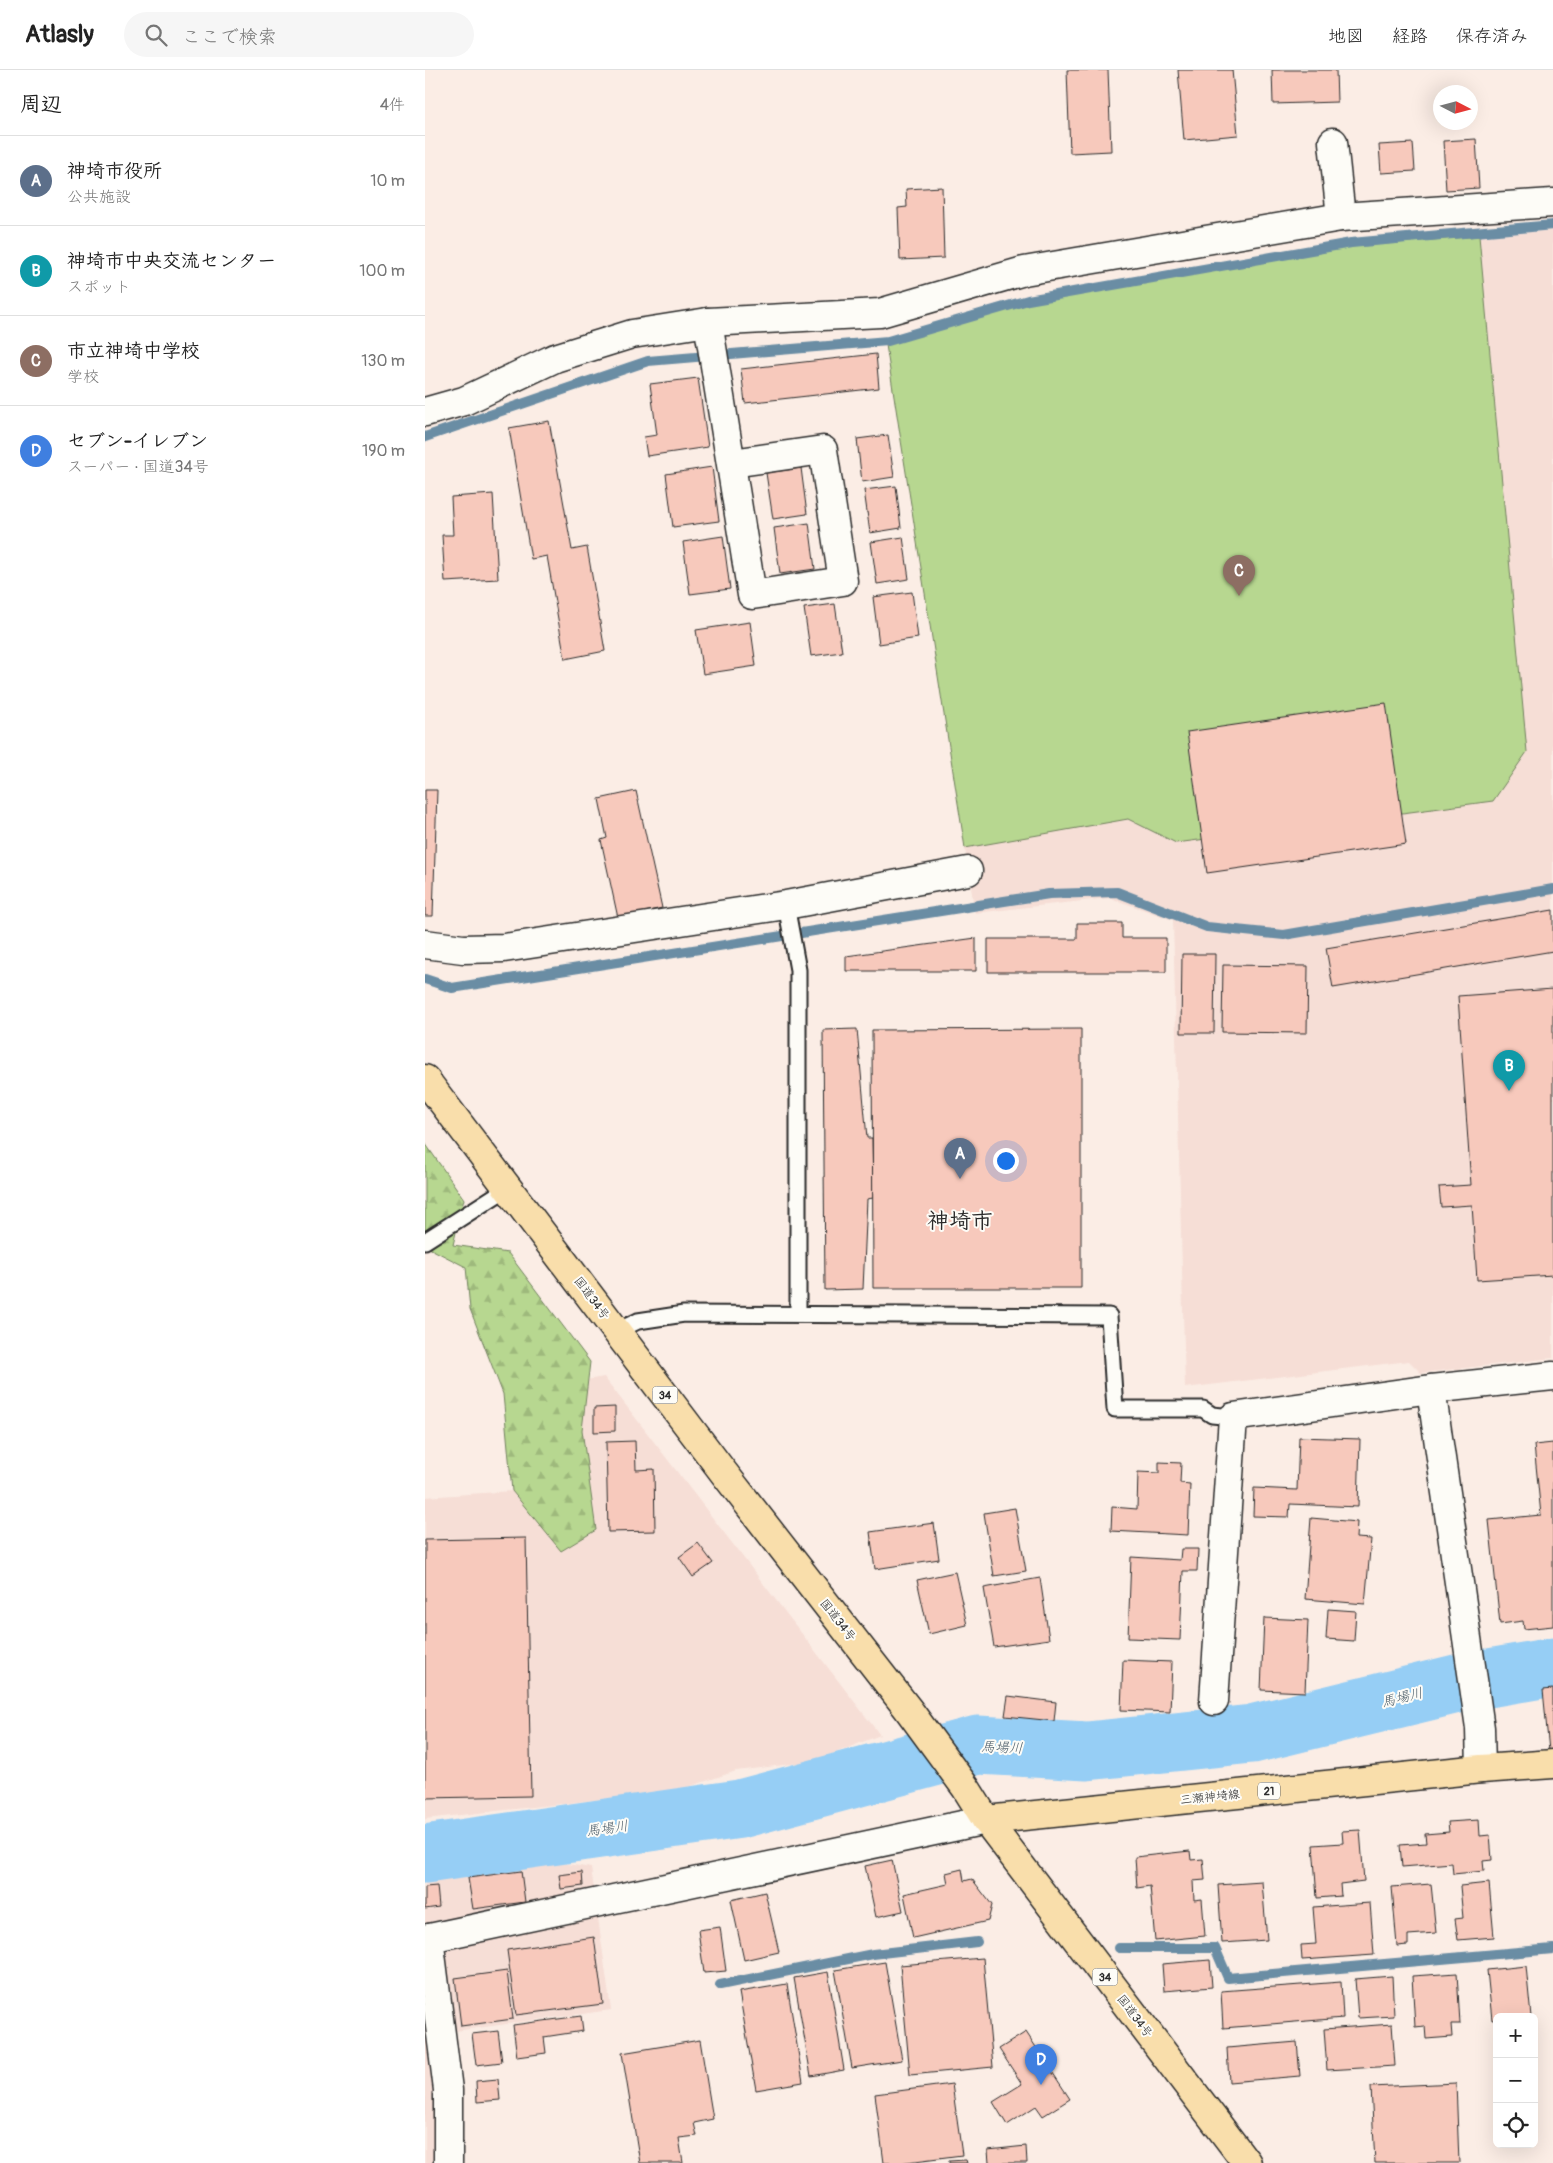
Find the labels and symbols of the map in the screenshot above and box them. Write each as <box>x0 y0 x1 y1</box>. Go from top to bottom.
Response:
north arrow <box>1433 85 1478 130</box>
pin: C <box>1223 555 1255 596</box>
pin: B <box>1493 1050 1525 1091</box>
pin: A <box>944 1138 976 1179</box>
your location <box>993 1148 1019 1174</box>
district label: 神埼市 <box>927 1207 993 1235</box>
street label: 国道34号 <box>571 1274 613 1323</box>
road number: 34 <box>653 1386 677 1404</box>
street label: 国道34号 <box>816 1596 859 1644</box>
water label: 馬場川 <box>1380 1684 1425 1711</box>
water label: 馬場川 <box>981 1738 1023 1757</box>
road number: 21 <box>1258 1782 1280 1800</box>
street label: 三瀬神埼線 <box>1179 1787 1241 1808</box>
water label: 馬場川 <box>585 1817 629 1840</box>
road number: 34 <box>1093 1968 1117 1985</box>
street label: 国道34号 <box>1114 1992 1156 2041</box>
pin: D <box>1025 2044 1057 2085</box>

